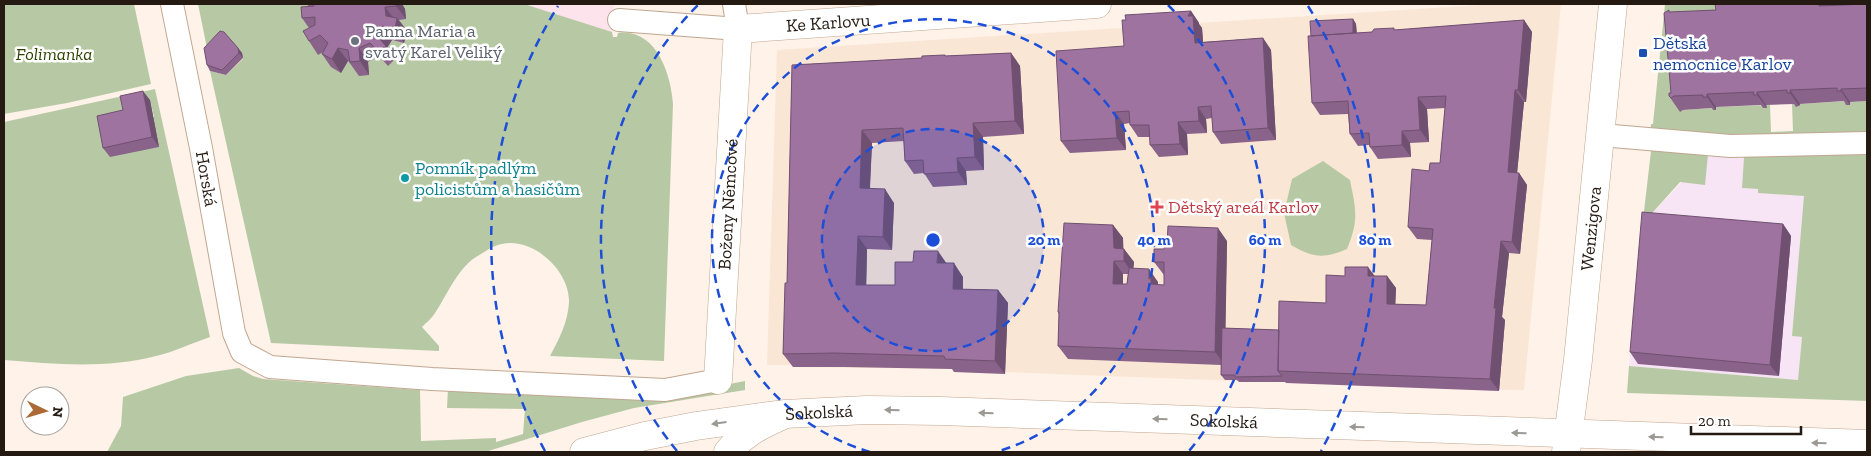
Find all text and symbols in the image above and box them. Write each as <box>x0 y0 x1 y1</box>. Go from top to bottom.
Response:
street label: Ke Karlovu <box>785 9 871 37</box>
place label: Panna Maria a svatý Karel Veliký <box>365 20 503 63</box>
place label: Dětská nemocnice Karlov <box>1653 32 1792 75</box>
marker: Panna Maria a svatý Karel Veliký <box>349 35 361 47</box>
park label: Folimanka <box>16 43 92 65</box>
marker: Dětská nemocnice Karlov <box>1637 47 1649 59</box>
street label: Boženy Němcové <box>713 138 743 270</box>
street label: Horská <box>191 149 222 208</box>
place label: Pomník padlým policistům a hasičům <box>415 157 581 200</box>
marker: Pomník padlým policistům a hasičům <box>399 172 411 184</box>
street label: Wenzigova <box>1576 185 1606 272</box>
place label: Dětský areál Karlov <box>1168 196 1319 218</box>
marker: Dětský areál Karlov <box>1150 200 1164 214</box>
centre of rings <box>924 231 942 249</box>
text: 20 m <box>1028 231 1060 249</box>
text: 40 m <box>1137 231 1171 249</box>
text: 60 m <box>1249 231 1281 249</box>
text: 80 m <box>1359 231 1391 249</box>
north arrow <box>20 386 70 436</box>
street label: Sokolská <box>785 400 854 425</box>
scale bar <box>1691 404 1801 436</box>
text: N <box>48 406 66 418</box>
one-way arrow <box>884 406 900 414</box>
one-way arrow <box>978 408 994 416</box>
street label: Sokolská <box>1190 409 1258 433</box>
text: 20 m <box>1698 412 1731 430</box>
one-way arrow <box>1151 415 1167 423</box>
one-way arrow <box>710 419 726 427</box>
one-way arrow <box>1349 422 1365 430</box>
one-way arrow <box>1511 428 1527 436</box>
one-way arrow <box>1648 433 1664 441</box>
one-way arrow <box>1810 438 1826 446</box>

